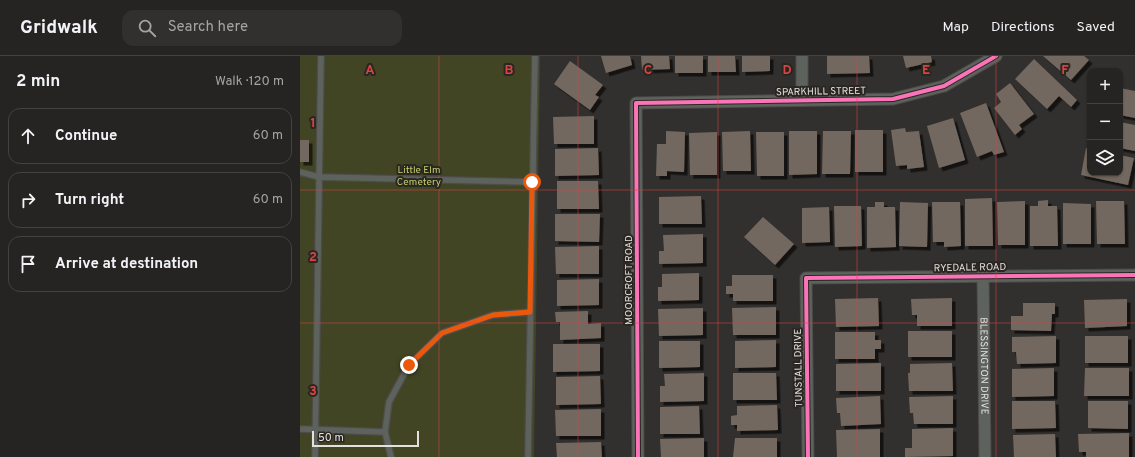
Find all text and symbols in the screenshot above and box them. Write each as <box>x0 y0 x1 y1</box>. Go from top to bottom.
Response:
search box <box>122 10 402 46</box>
text: Gridwalk <box>20 16 98 40</box>
icon: search <box>136 17 158 39</box>
text: Search here <box>168 18 248 37</box>
text: Map <box>943 19 969 36</box>
text: Directions <box>991 19 1055 36</box>
text: Saved <box>1077 19 1115 36</box>
text: A <box>365 63 375 79</box>
text: B <box>505 63 514 79</box>
text: C <box>644 63 652 79</box>
text: D <box>782 63 792 79</box>
text: E <box>922 63 930 79</box>
text: F <box>1061 63 1069 79</box>
map controls <box>1087 68 1123 176</box>
button: + <box>1087 68 1123 104</box>
text: 2 min <box>16 71 60 93</box>
text: Walk · 120 m <box>215 74 284 90</box>
street label: SPARKHILL STREET <box>776 85 866 99</box>
button: − <box>1087 104 1123 140</box>
text: 1 <box>310 116 316 132</box>
icon: ahead <box>17 125 39 147</box>
text: Continue <box>55 127 117 146</box>
text: 60 m <box>253 128 283 144</box>
button: layers <box>1087 140 1123 176</box>
park label: Little Elm Cemetery <box>397 164 441 189</box>
route start <box>523 173 541 191</box>
icon: right <box>17 189 39 211</box>
text: Turn right <box>55 191 124 210</box>
text: 60 m <box>253 192 283 208</box>
street label: MOORCROFT ROAD <box>623 235 636 325</box>
text: 2 <box>309 250 317 266</box>
icon: arrive <box>17 253 39 275</box>
text: Arrive at destination <box>55 255 198 274</box>
street label: RYEDALE ROAD <box>934 261 1007 275</box>
street label: BLESSINGTON DRIVE <box>977 317 991 415</box>
street label: TUNSTALL DRIVE <box>792 329 806 407</box>
route end <box>400 356 418 374</box>
text: 3 <box>309 384 317 400</box>
scale bar <box>312 429 419 448</box>
text: 50 m <box>318 431 344 445</box>

